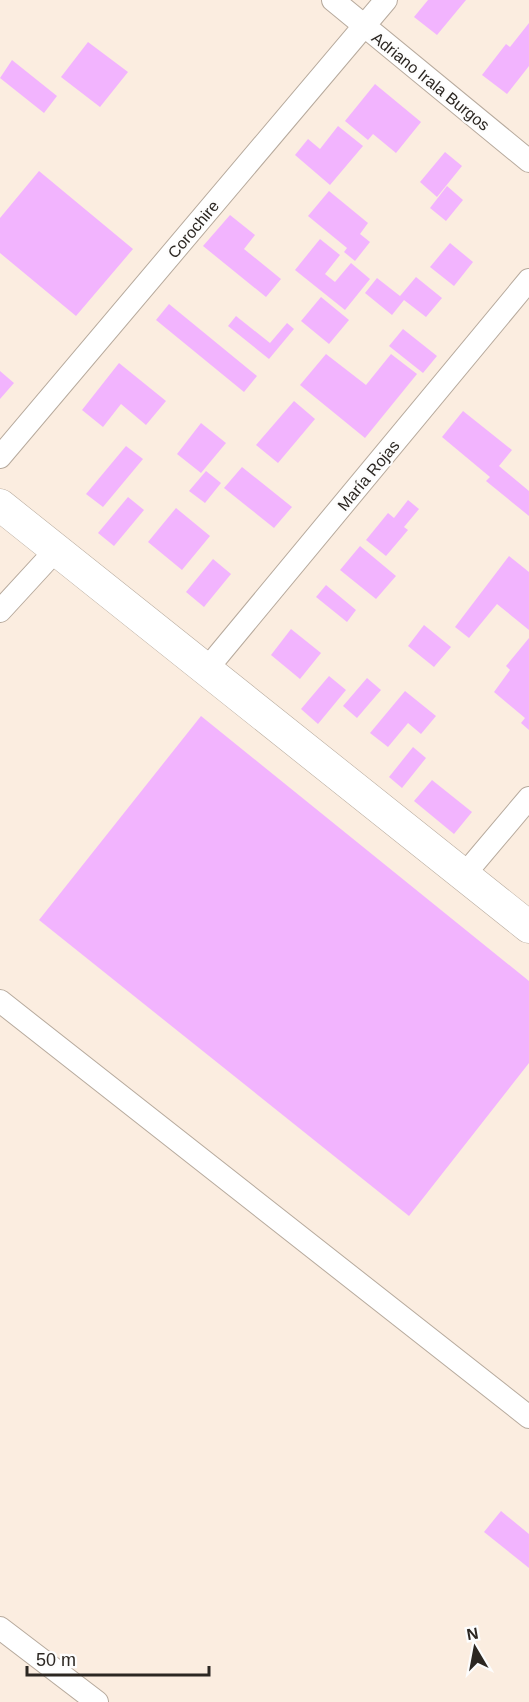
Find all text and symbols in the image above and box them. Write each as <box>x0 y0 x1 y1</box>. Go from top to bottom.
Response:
street label: Adriano Irala Burgos <box>369 29 493 134</box>
street label: Corochire <box>165 197 222 261</box>
street label: María Rojas <box>334 437 403 514</box>
north arrow <box>445 1618 505 1678</box>
text: N <box>465 1624 480 1643</box>
scale bar <box>27 1639 208 1677</box>
text: 50 m <box>36 1650 76 1670</box>

